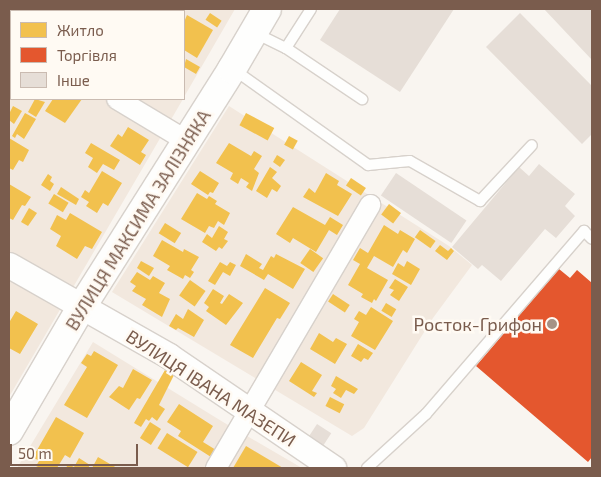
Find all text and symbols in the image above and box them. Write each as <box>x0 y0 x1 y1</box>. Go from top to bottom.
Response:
legend <box>10 10 185 100</box>
text: Житло <box>57 21 104 39</box>
text: Торгівля <box>57 46 117 64</box>
text: Інше <box>57 71 90 89</box>
street label: ВУЛИЦЯ МАКСИМА ЗАЛІЗНЯКА <box>61 106 215 334</box>
place label: Росток-Грифон <box>414 313 542 335</box>
marker: Росток-Грифон <box>546 318 558 330</box>
street label: ВУЛИЦЯ ІВАНА МАЗЕПИ <box>122 325 300 451</box>
scale bar <box>12 434 140 466</box>
text: 50 m <box>18 444 52 462</box>

